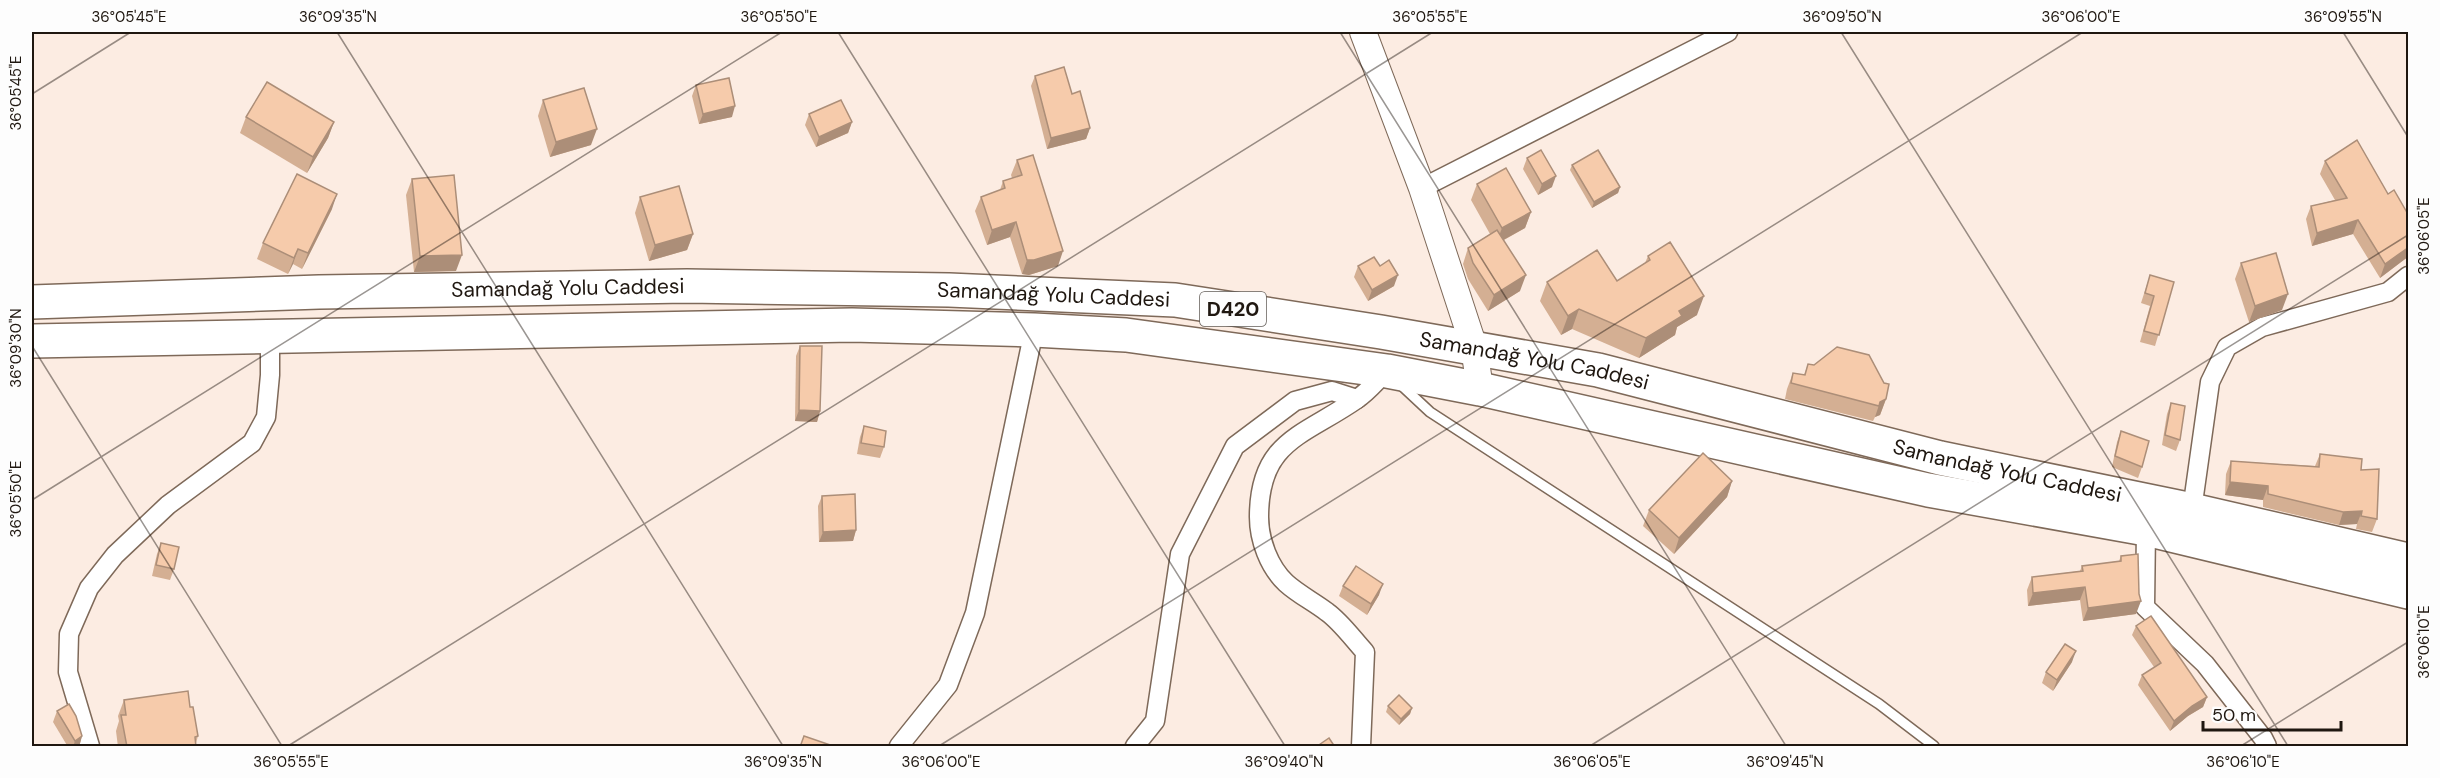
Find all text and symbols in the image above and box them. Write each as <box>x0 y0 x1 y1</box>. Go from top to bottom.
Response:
text: 36°05'45"E <box>91 7 167 27</box>
text: 36°09'35"N <box>299 7 377 27</box>
text: 36°05'50"E <box>741 7 817 27</box>
text: 36°05'55"E <box>1392 7 1468 27</box>
text: 36°09'50"N <box>1802 7 1882 27</box>
text: 36°06'00"E <box>2042 7 2120 27</box>
text: 36°09'55"N <box>2304 7 2382 27</box>
text: 36°05'45"E <box>6 55 26 131</box>
text: 36°06'05"E <box>2414 197 2434 275</box>
street label: Samandağ Yolu Caddesi <box>451 272 685 304</box>
street label: Samandağ Yolu Caddesi <box>937 276 1171 314</box>
road number: D420 <box>1200 292 1266 326</box>
text: 36°09'30"N <box>6 308 26 388</box>
street label: Samandağ Yolu Caddesi <box>1417 325 1652 397</box>
street label: Samandağ Yolu Caddesi <box>1890 432 2124 509</box>
text: 36°05'50"E <box>6 461 26 537</box>
text: 36°06'10"E <box>2414 605 2434 679</box>
scale bar <box>2203 694 2341 732</box>
text: 50 m <box>2212 703 2256 727</box>
text: 36°05'55"E <box>253 752 329 772</box>
text: 36°09'35"N <box>744 752 822 772</box>
text: 36°06'00"E <box>902 752 980 772</box>
text: 36°09'40"N <box>1245 752 1323 772</box>
text: 36°06'05"E <box>1553 752 1631 772</box>
text: 36°09'45"N <box>1746 752 1824 772</box>
text: 36°06'10"E <box>2206 752 2280 772</box>

